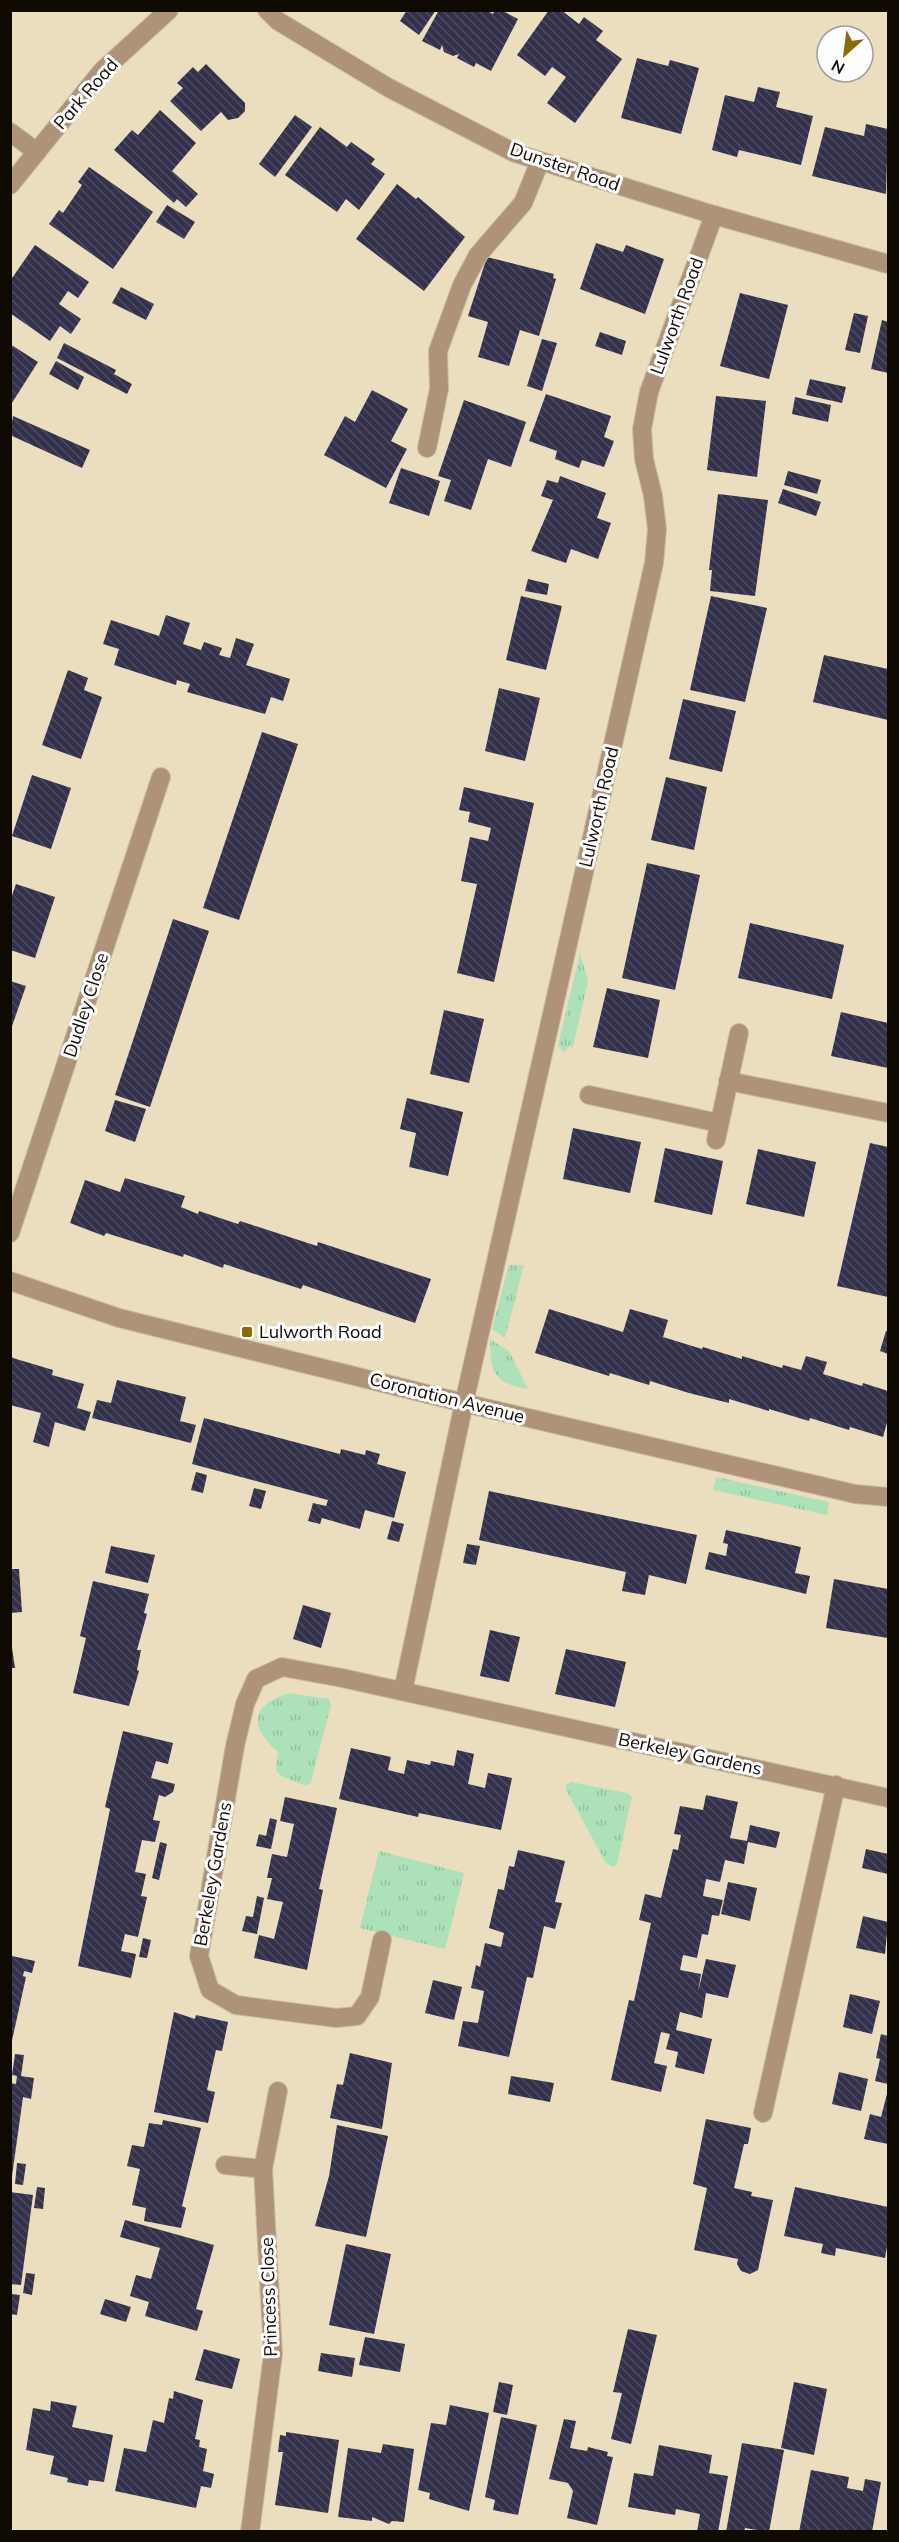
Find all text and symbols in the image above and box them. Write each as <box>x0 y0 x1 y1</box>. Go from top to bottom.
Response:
north arrow <box>815 24 875 84</box>
street label: Park Road <box>48 53 123 134</box>
text: N <box>828 56 848 79</box>
street label: Dunster Road <box>507 137 623 196</box>
street label: Lulworth Road <box>645 254 708 377</box>
street label: Lulworth Road <box>573 744 624 869</box>
street label: Dudley Close <box>58 950 113 1060</box>
place label: Lulworth Road <box>259 1320 382 1343</box>
marker: Lulworth Road <box>240 1325 254 1339</box>
street label: Coronation Avenue <box>367 1367 527 1428</box>
street label: Berkeley Gardens <box>616 1727 764 1780</box>
street label: Berkeley Gardens <box>189 1800 237 1948</box>
street label: Princess Close <box>255 2237 282 2357</box>

